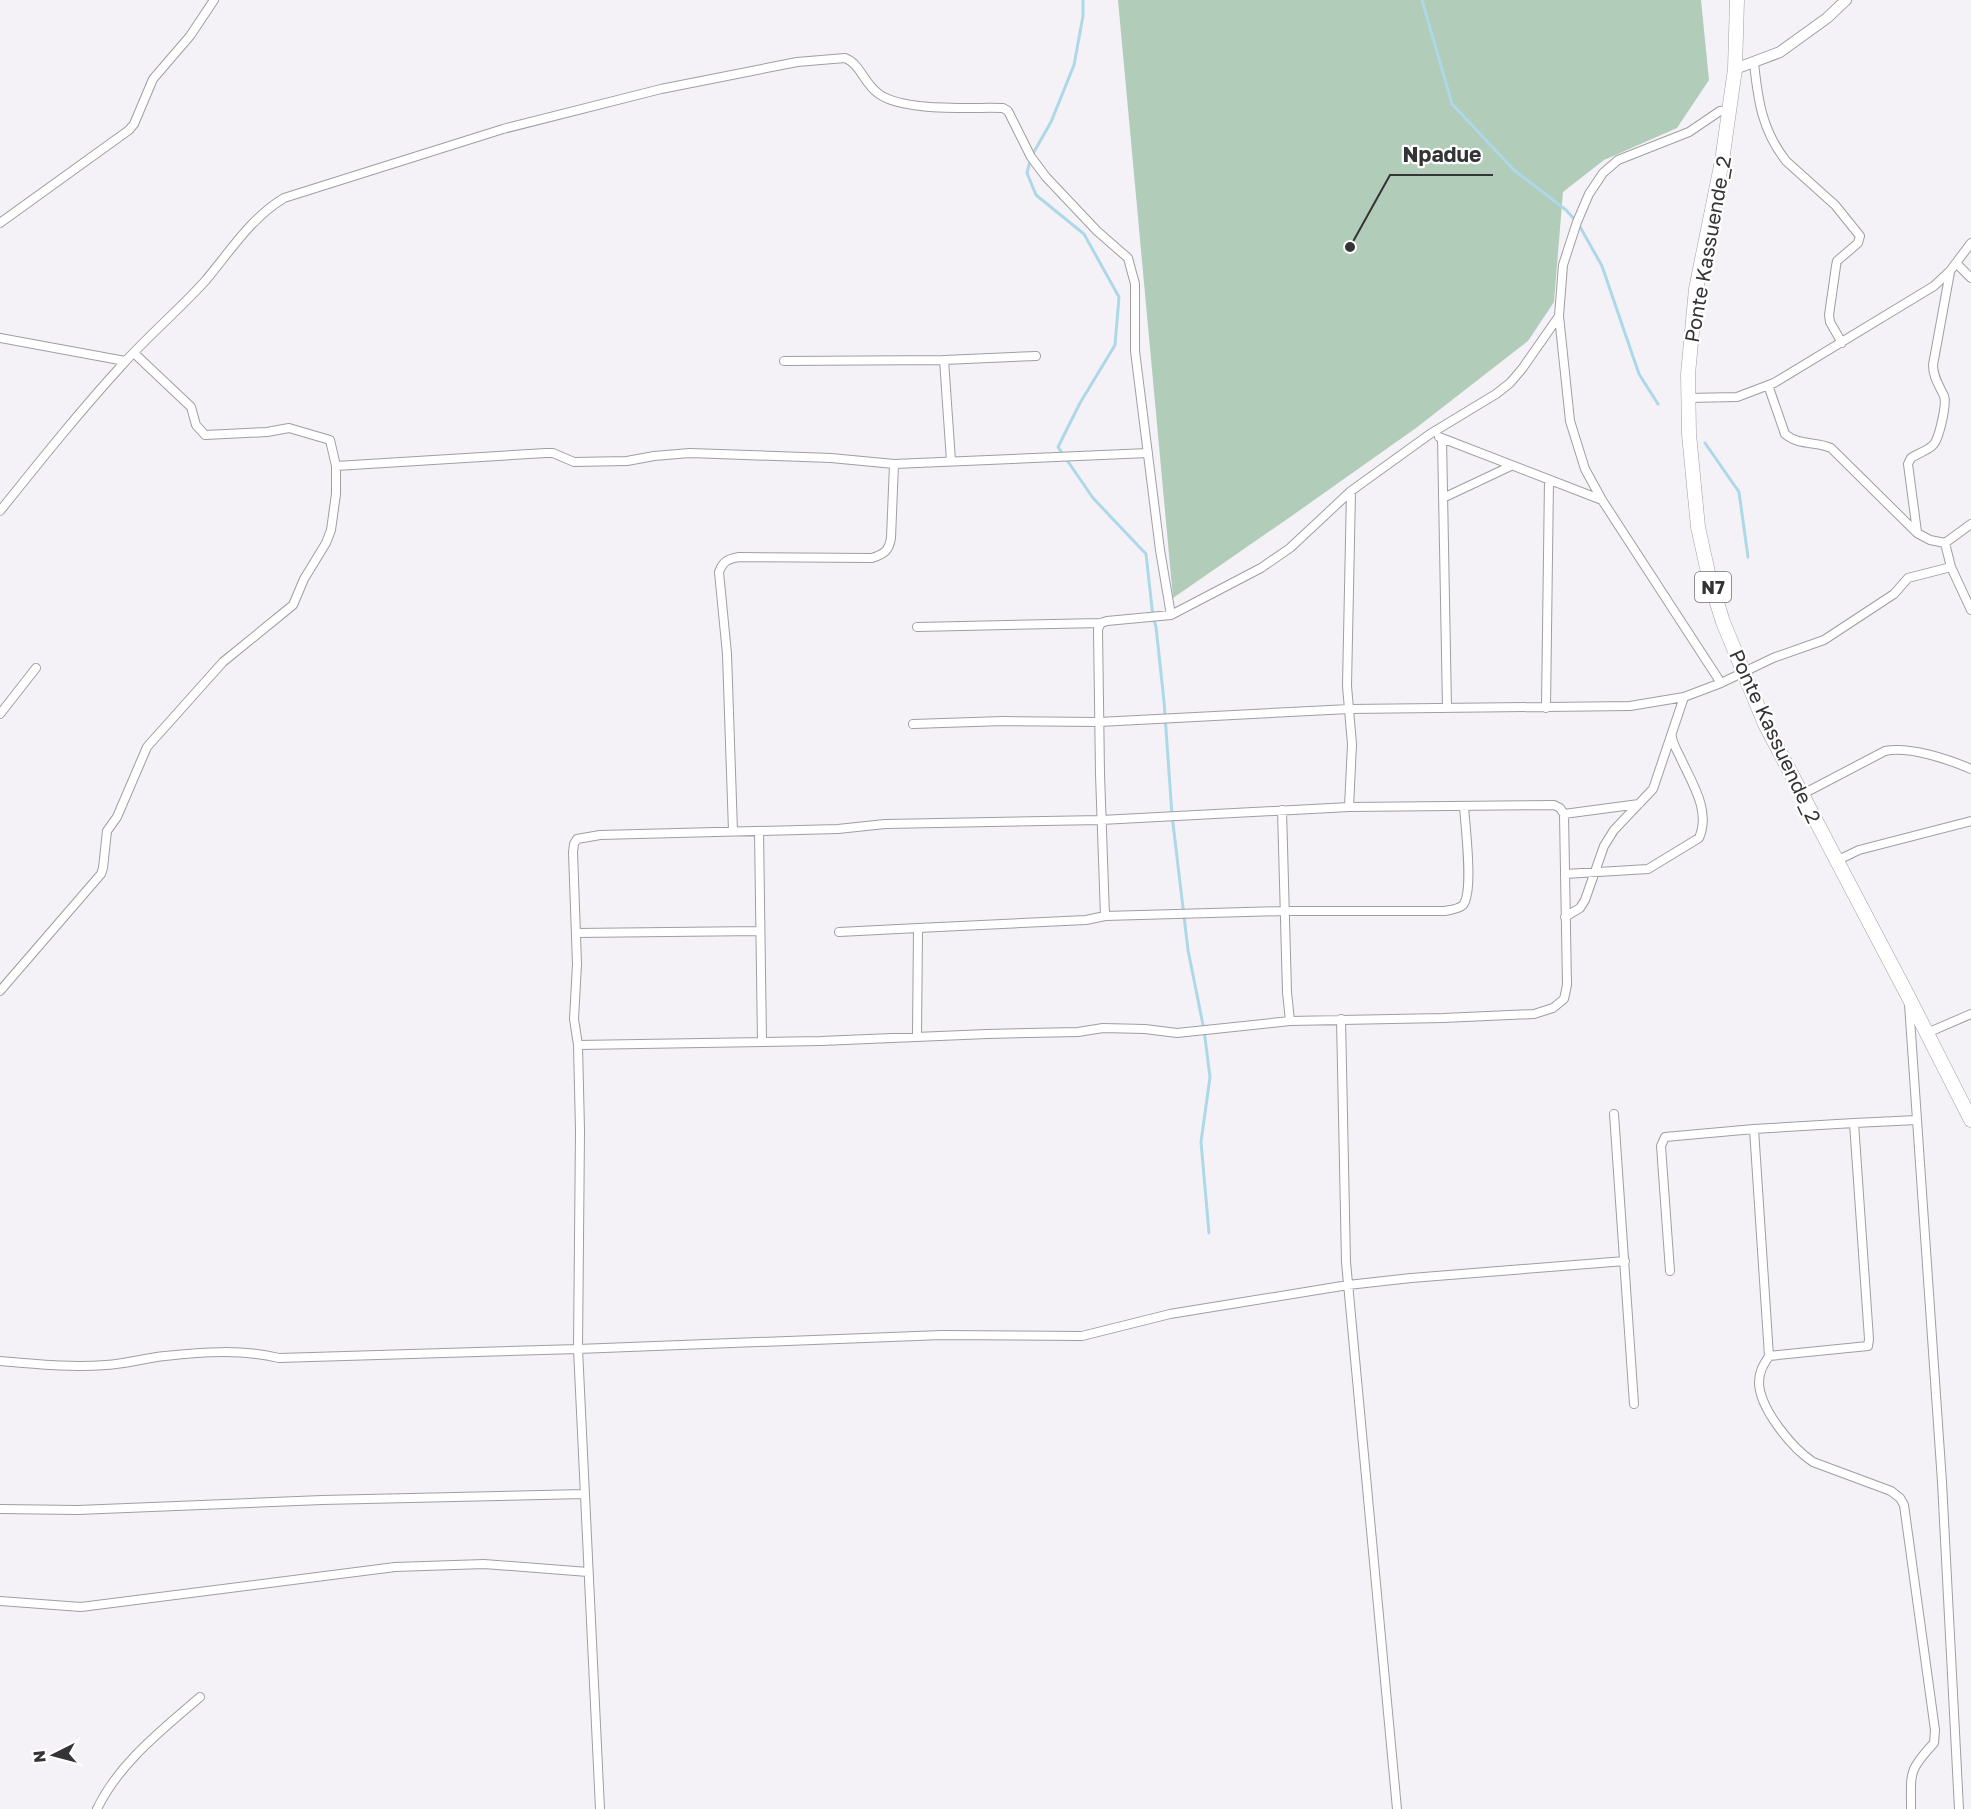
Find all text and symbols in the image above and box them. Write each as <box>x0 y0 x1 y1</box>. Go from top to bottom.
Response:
callout: Npadue <box>1390 136 1493 175</box>
text: Npadue <box>1403 141 1481 167</box>
street label: Ponte Kassuende_2 <box>1679 154 1735 344</box>
road number: N7 <box>1695 572 1731 602</box>
street label: Ponte Kassuende_2 <box>1725 645 1827 827</box>
north arrow <box>24 1725 84 1785</box>
text: N <box>29 1749 50 1764</box>

